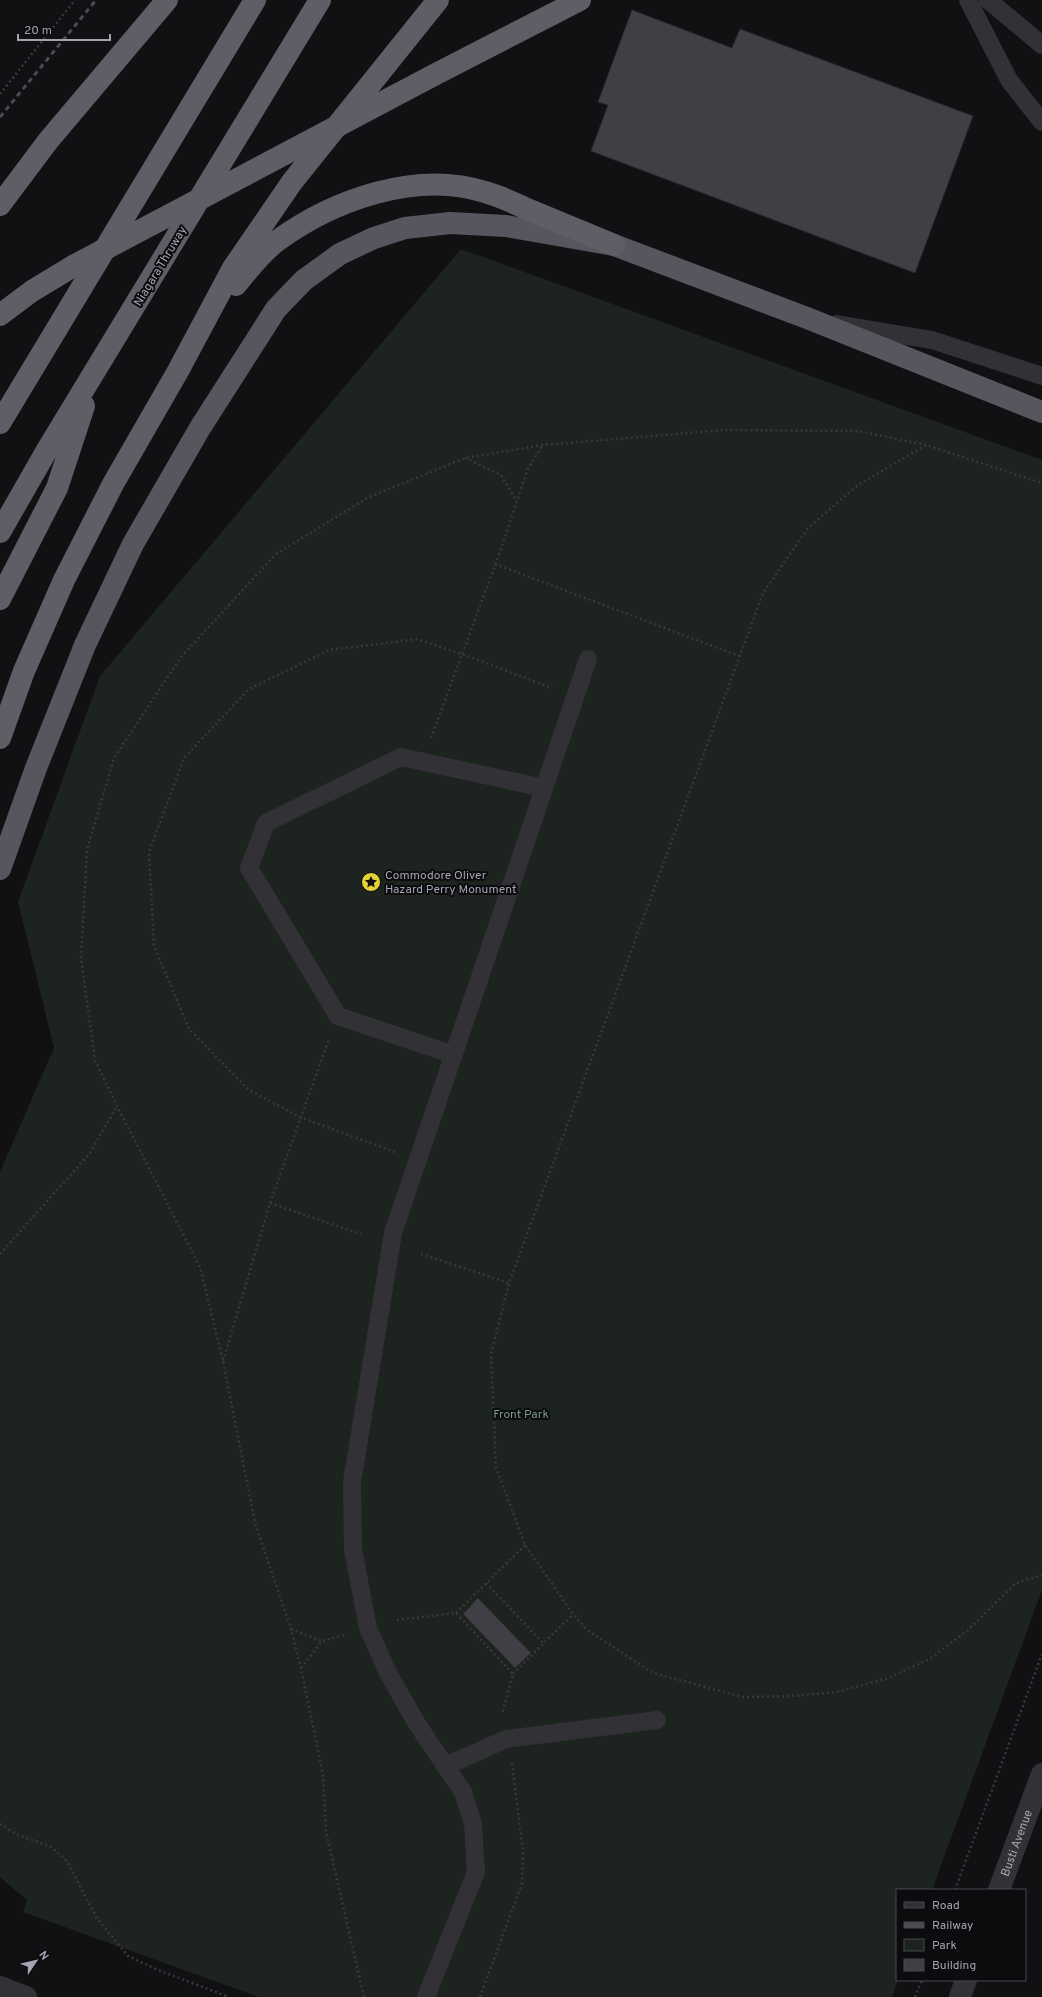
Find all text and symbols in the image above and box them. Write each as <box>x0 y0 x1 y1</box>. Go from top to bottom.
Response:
scale bar <box>18 16 110 42</box>
text: 20 m <box>24 23 52 39</box>
street label: Niagara Thruway <box>131 224 191 310</box>
place label: Commodore Oliver Hazard Perry Monument <box>385 868 516 898</box>
place icon: Commodore Oliver Hazard Perry Monument <box>360 871 382 893</box>
park label: Front Park <box>493 1407 549 1423</box>
street label: Busti Avenue <box>998 1808 1037 1879</box>
legend <box>896 1889 1026 1981</box>
text: Road <box>932 1898 960 1914</box>
text: Railway <box>932 1918 973 1934</box>
text: Park <box>932 1938 957 1954</box>
north arrow <box>16 1941 56 1981</box>
text: N <box>35 1949 51 1963</box>
text: Building <box>932 1958 976 1974</box>

